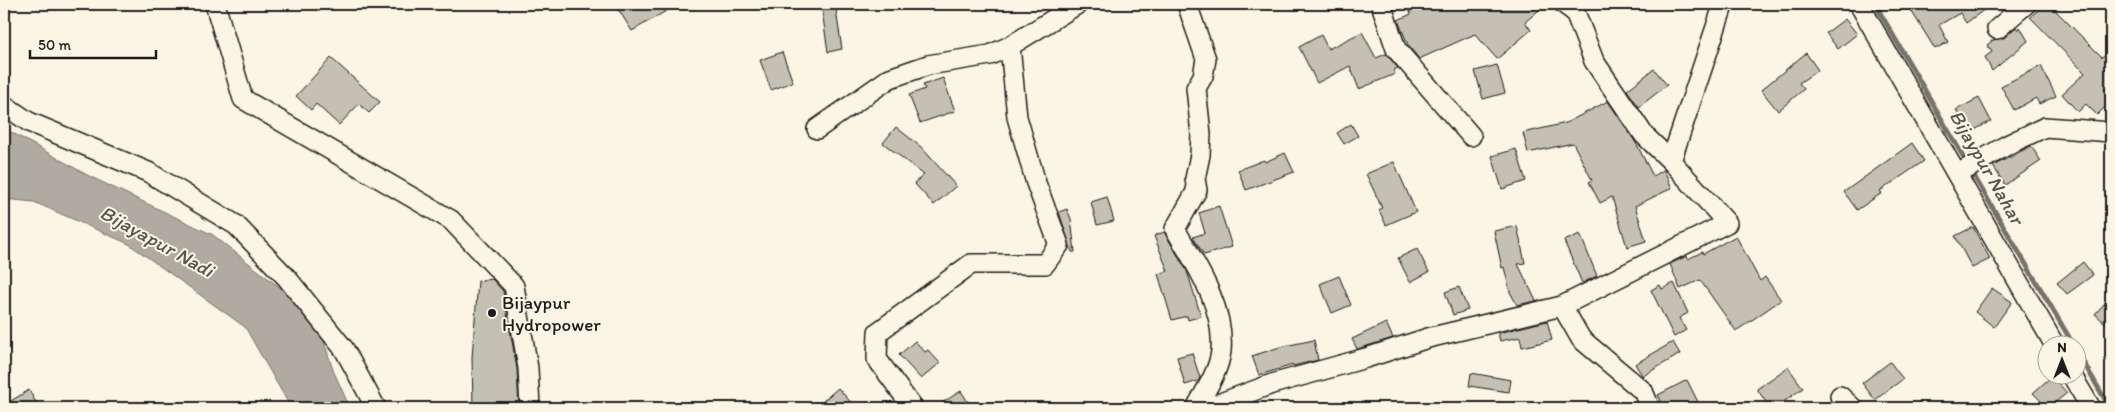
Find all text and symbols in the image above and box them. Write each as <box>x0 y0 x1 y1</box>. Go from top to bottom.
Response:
scale bar <box>30 28 156 60</box>
text: 50 m <box>38 36 71 54</box>
water label: Bijaypur Nahar <box>1945 105 2030 230</box>
water label: Bijayapur Nadi <box>96 200 220 283</box>
place label: Bijaypur Hydropower <box>502 291 601 336</box>
marker: Bijaypur Hydropower <box>486 307 498 319</box>
north arrow <box>2038 334 2088 384</box>
text: N <box>2057 339 2067 356</box>

